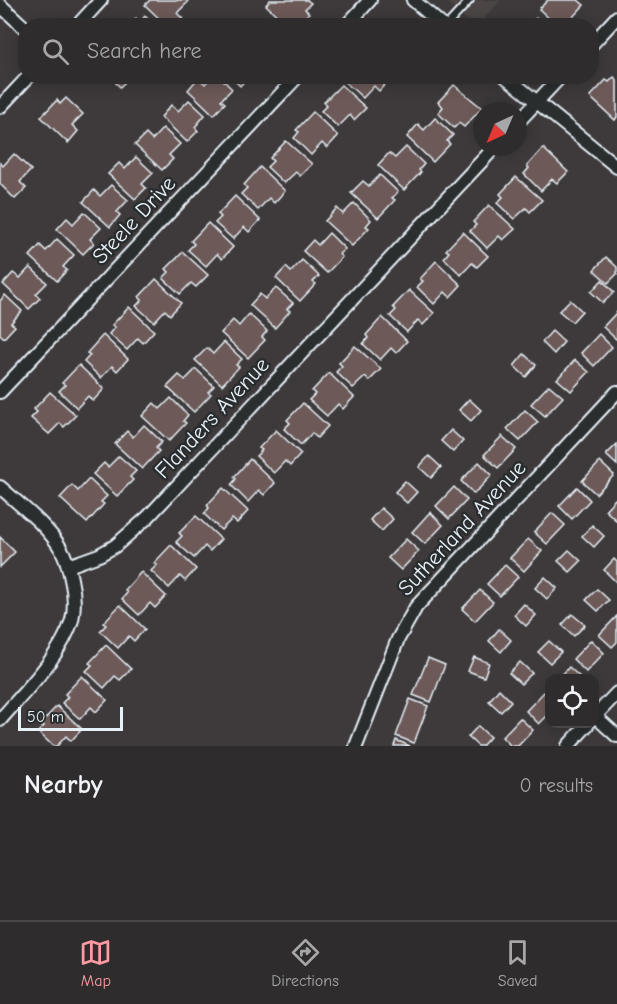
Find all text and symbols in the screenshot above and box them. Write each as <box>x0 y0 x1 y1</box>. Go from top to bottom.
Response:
search box <box>18 18 599 84</box>
icon: search <box>39 35 72 68</box>
text: Search here <box>87 38 202 64</box>
north arrow <box>473 102 527 156</box>
street label: Steele Drive <box>87 171 181 269</box>
street label: Flanders Avenue <box>149 352 275 484</box>
street label: Sutherland Avenue <box>393 455 531 601</box>
map controls <box>545 674 599 728</box>
button: locate <box>545 674 599 728</box>
scale bar <box>18 704 123 732</box>
text: 50 m <box>27 708 64 726</box>
text: Nearby <box>24 770 103 800</box>
text: 0 results <box>520 774 593 797</box>
tab: Map <box>79 936 112 990</box>
tab: Directions <box>271 936 339 990</box>
tab: Saved <box>498 936 538 990</box>

